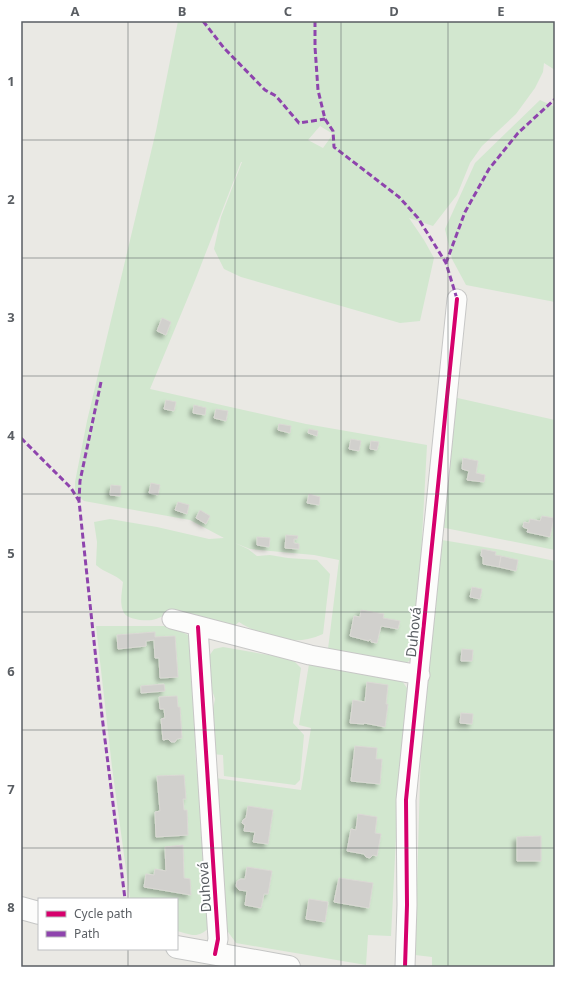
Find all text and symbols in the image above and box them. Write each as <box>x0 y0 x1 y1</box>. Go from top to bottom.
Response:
text: A <box>71 2 80 20</box>
text: B <box>178 2 186 20</box>
text: C <box>284 2 292 20</box>
text: D <box>389 2 399 20</box>
text: E <box>497 2 505 20</box>
text: 1 <box>7 72 15 90</box>
text: 2 <box>7 190 15 208</box>
text: 3 <box>7 308 15 326</box>
text: 4 <box>7 426 15 444</box>
text: 5 <box>7 544 15 562</box>
street label: Duhová <box>401 606 425 658</box>
text: 6 <box>7 662 15 680</box>
text: 7 <box>7 780 15 798</box>
street label: Duhová <box>193 861 215 913</box>
text: 8 <box>7 898 15 916</box>
legend <box>38 898 178 950</box>
text: Cycle path <box>74 905 132 922</box>
text: Path <box>74 925 100 942</box>

